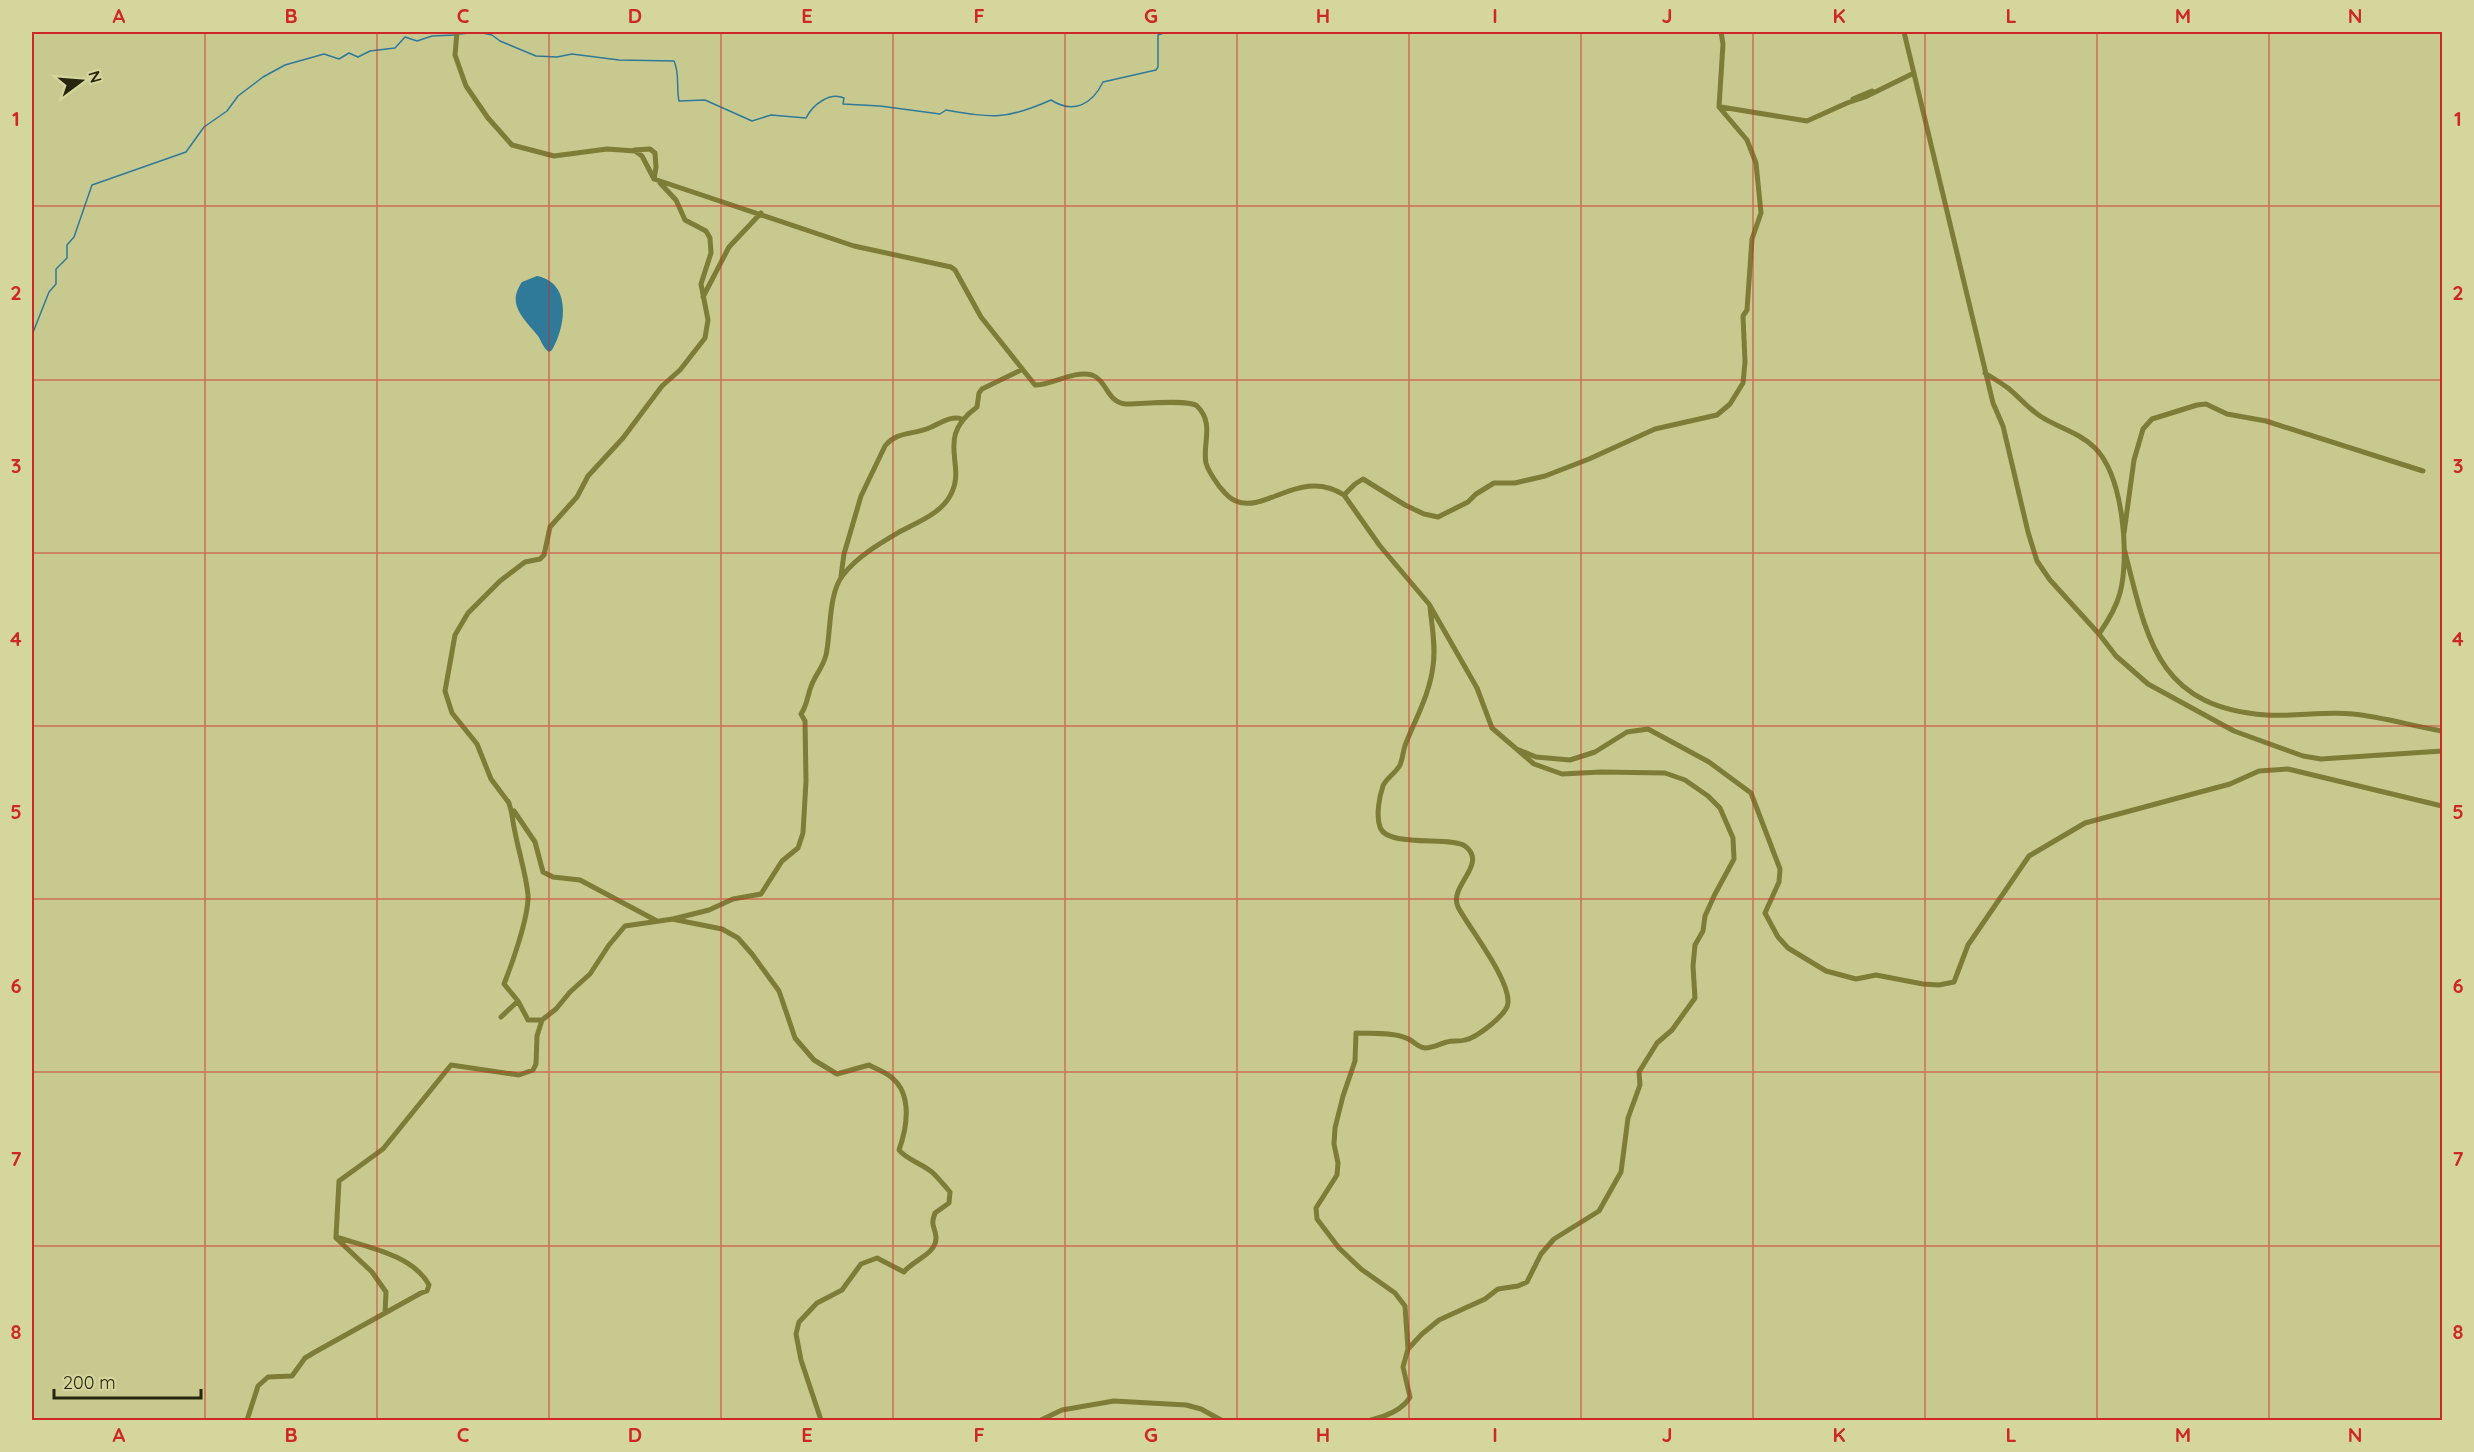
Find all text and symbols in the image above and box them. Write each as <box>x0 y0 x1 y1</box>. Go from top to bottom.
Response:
text: A <box>113 3 126 28</box>
text: B <box>284 3 298 28</box>
text: C <box>457 3 470 28</box>
text: D <box>628 3 642 28</box>
text: E <box>801 3 813 28</box>
text: F <box>973 3 985 28</box>
text: G <box>1144 3 1158 28</box>
text: H <box>1316 3 1330 28</box>
text: I <box>1492 3 1498 28</box>
text: J <box>1661 3 1673 28</box>
text: K <box>1832 3 1846 28</box>
text: L <box>2005 3 2017 28</box>
text: M <box>2175 3 2191 28</box>
text: N <box>2348 3 2362 28</box>
north arrow <box>51 51 111 111</box>
text: N <box>84 68 107 85</box>
text: 1 <box>12 106 20 131</box>
text: 1 <box>2454 106 2462 131</box>
text: 2 <box>10 280 22 305</box>
text: 2 <box>2452 280 2464 305</box>
text: 3 <box>11 453 21 478</box>
text: 3 <box>2453 453 2463 478</box>
text: 4 <box>10 626 22 651</box>
text: 4 <box>2452 626 2464 651</box>
text: 5 <box>10 799 22 824</box>
text: 5 <box>2452 799 2464 824</box>
text: 6 <box>10 973 22 998</box>
text: 6 <box>2452 973 2464 998</box>
text: 7 <box>11 1146 22 1171</box>
text: 7 <box>2453 1146 2464 1171</box>
text: 8 <box>11 1319 22 1344</box>
text: 8 <box>2453 1319 2464 1344</box>
scale bar <box>54 1362 201 1400</box>
text: 200 m <box>63 1371 116 1394</box>
text: A <box>113 1422 126 1447</box>
text: B <box>284 1422 298 1447</box>
text: C <box>457 1422 470 1447</box>
text: D <box>628 1422 642 1447</box>
text: E <box>801 1422 813 1447</box>
text: F <box>973 1422 985 1447</box>
text: G <box>1144 1422 1158 1447</box>
text: H <box>1316 1422 1330 1447</box>
text: I <box>1492 1422 1498 1447</box>
text: J <box>1661 1422 1673 1447</box>
text: K <box>1832 1422 1846 1447</box>
text: L <box>2005 1422 2017 1447</box>
text: M <box>2175 1422 2191 1447</box>
text: N <box>2348 1422 2362 1447</box>

